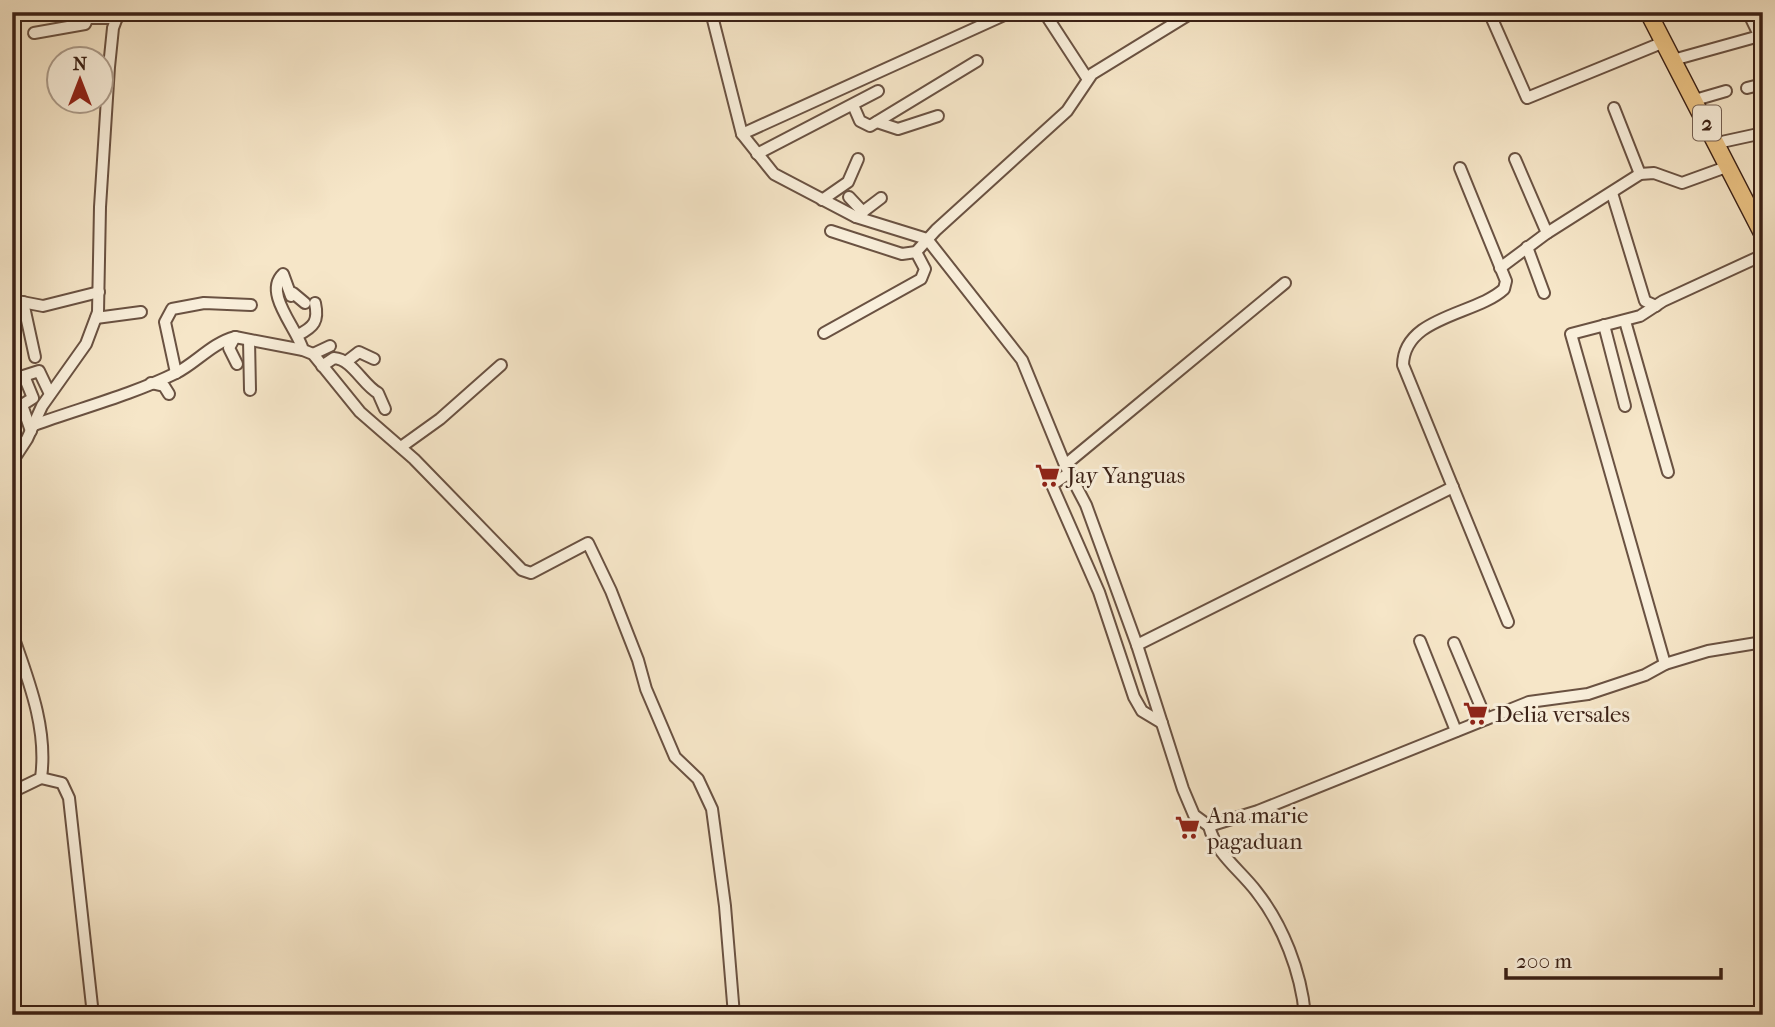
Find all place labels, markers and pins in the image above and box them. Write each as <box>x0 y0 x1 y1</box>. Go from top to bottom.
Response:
supermarket icon: Jay Yanguas <box>1033 461 1061 489</box>
place label: Jay Yanguas <box>1065 462 1185 489</box>
supermarket icon: Delia versales <box>1461 700 1489 728</box>
place label: Delia versales <box>1495 701 1630 728</box>
place label: Ana marie pagaduan <box>1206 802 1308 855</box>
supermarket icon: Ana marie pagaduan <box>1173 814 1201 842</box>

